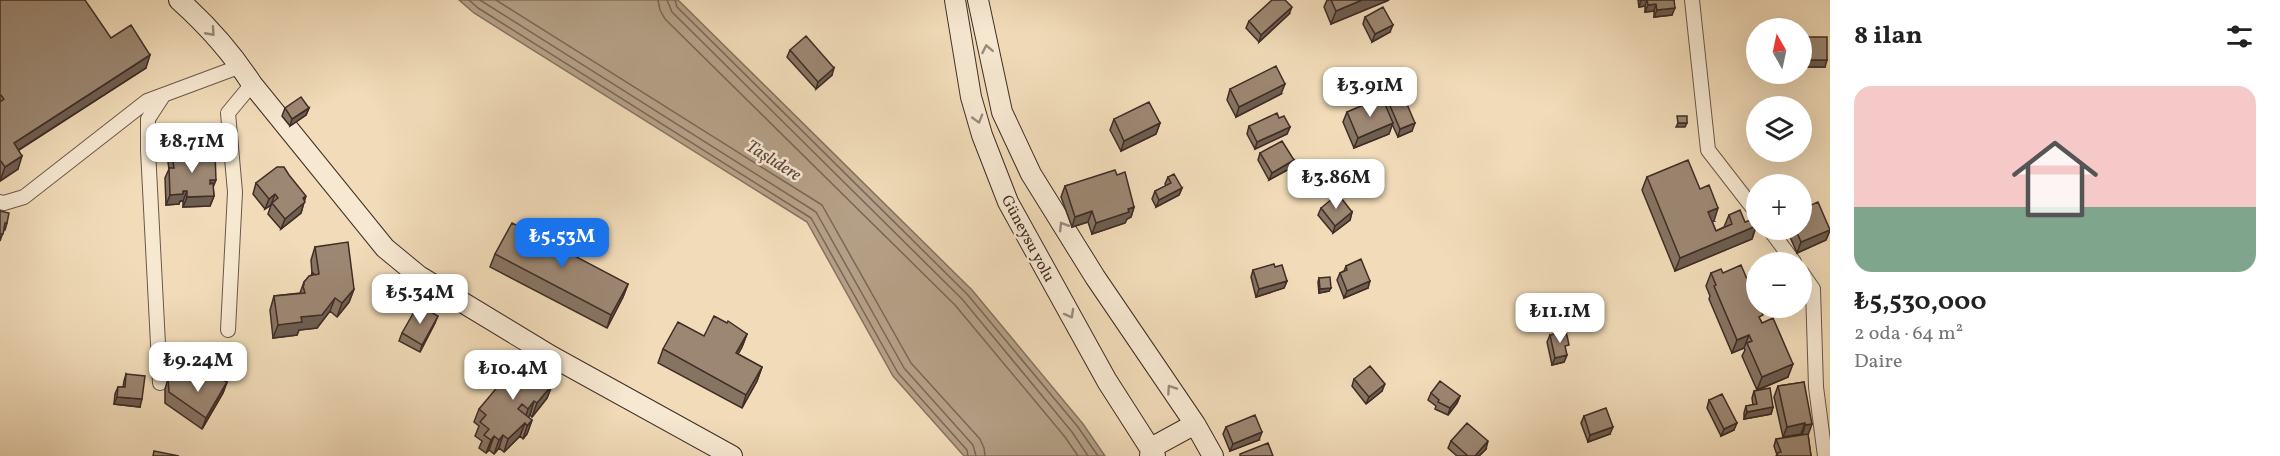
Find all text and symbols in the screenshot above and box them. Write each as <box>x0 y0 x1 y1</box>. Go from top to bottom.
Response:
north arrow <box>1746 18 1812 84</box>
map controls <box>1746 18 1812 318</box>
text: 8 ilan <box>1854 18 1923 54</box>
icon: filters <box>2223 20 2256 53</box>
one-way arrow <box>204 25 215 36</box>
one-way arrow <box>981 44 994 54</box>
pin: ₺3.91M <box>1321 67 1419 118</box>
text: ₺3.91M <box>1337 72 1403 100</box>
button: layers <box>1746 96 1812 162</box>
one-way arrow <box>971 113 983 124</box>
pin: ₺8.71M <box>143 123 241 174</box>
icon: home <box>2001 125 2109 233</box>
text: ₺8.71M <box>160 128 224 156</box>
water label: Taşlıdere <box>741 135 806 188</box>
pin: ₺3.86M <box>1287 159 1385 210</box>
text: ₺3.86M <box>1302 164 1370 192</box>
button: + <box>1746 174 1812 240</box>
street label: Güneysu yolu <box>995 192 1059 286</box>
pin: ₺5.53M <box>513 218 611 269</box>
one-way arrow <box>1059 222 1071 232</box>
text: ₺5.53M <box>529 223 595 251</box>
button: − <box>1746 252 1812 318</box>
pin: ₺5.34M <box>371 274 469 325</box>
text: ₺5.34M <box>386 279 454 307</box>
text: ₺5,530,000 <box>1854 284 1987 320</box>
pin: ₺11.1M <box>1511 293 1609 344</box>
text: ₺11.1M <box>1530 298 1590 326</box>
one-way arrow <box>1063 308 1074 318</box>
text: 2 oda · 64 m² <box>1854 320 1963 348</box>
pin: ₺9.24M <box>149 342 247 393</box>
text: ₺9.24M <box>163 347 233 375</box>
text: Daire <box>1854 348 1902 376</box>
pin: ₺10.4M <box>464 350 562 401</box>
text: ₺10.4M <box>478 355 548 383</box>
one-way arrow <box>1167 384 1178 395</box>

